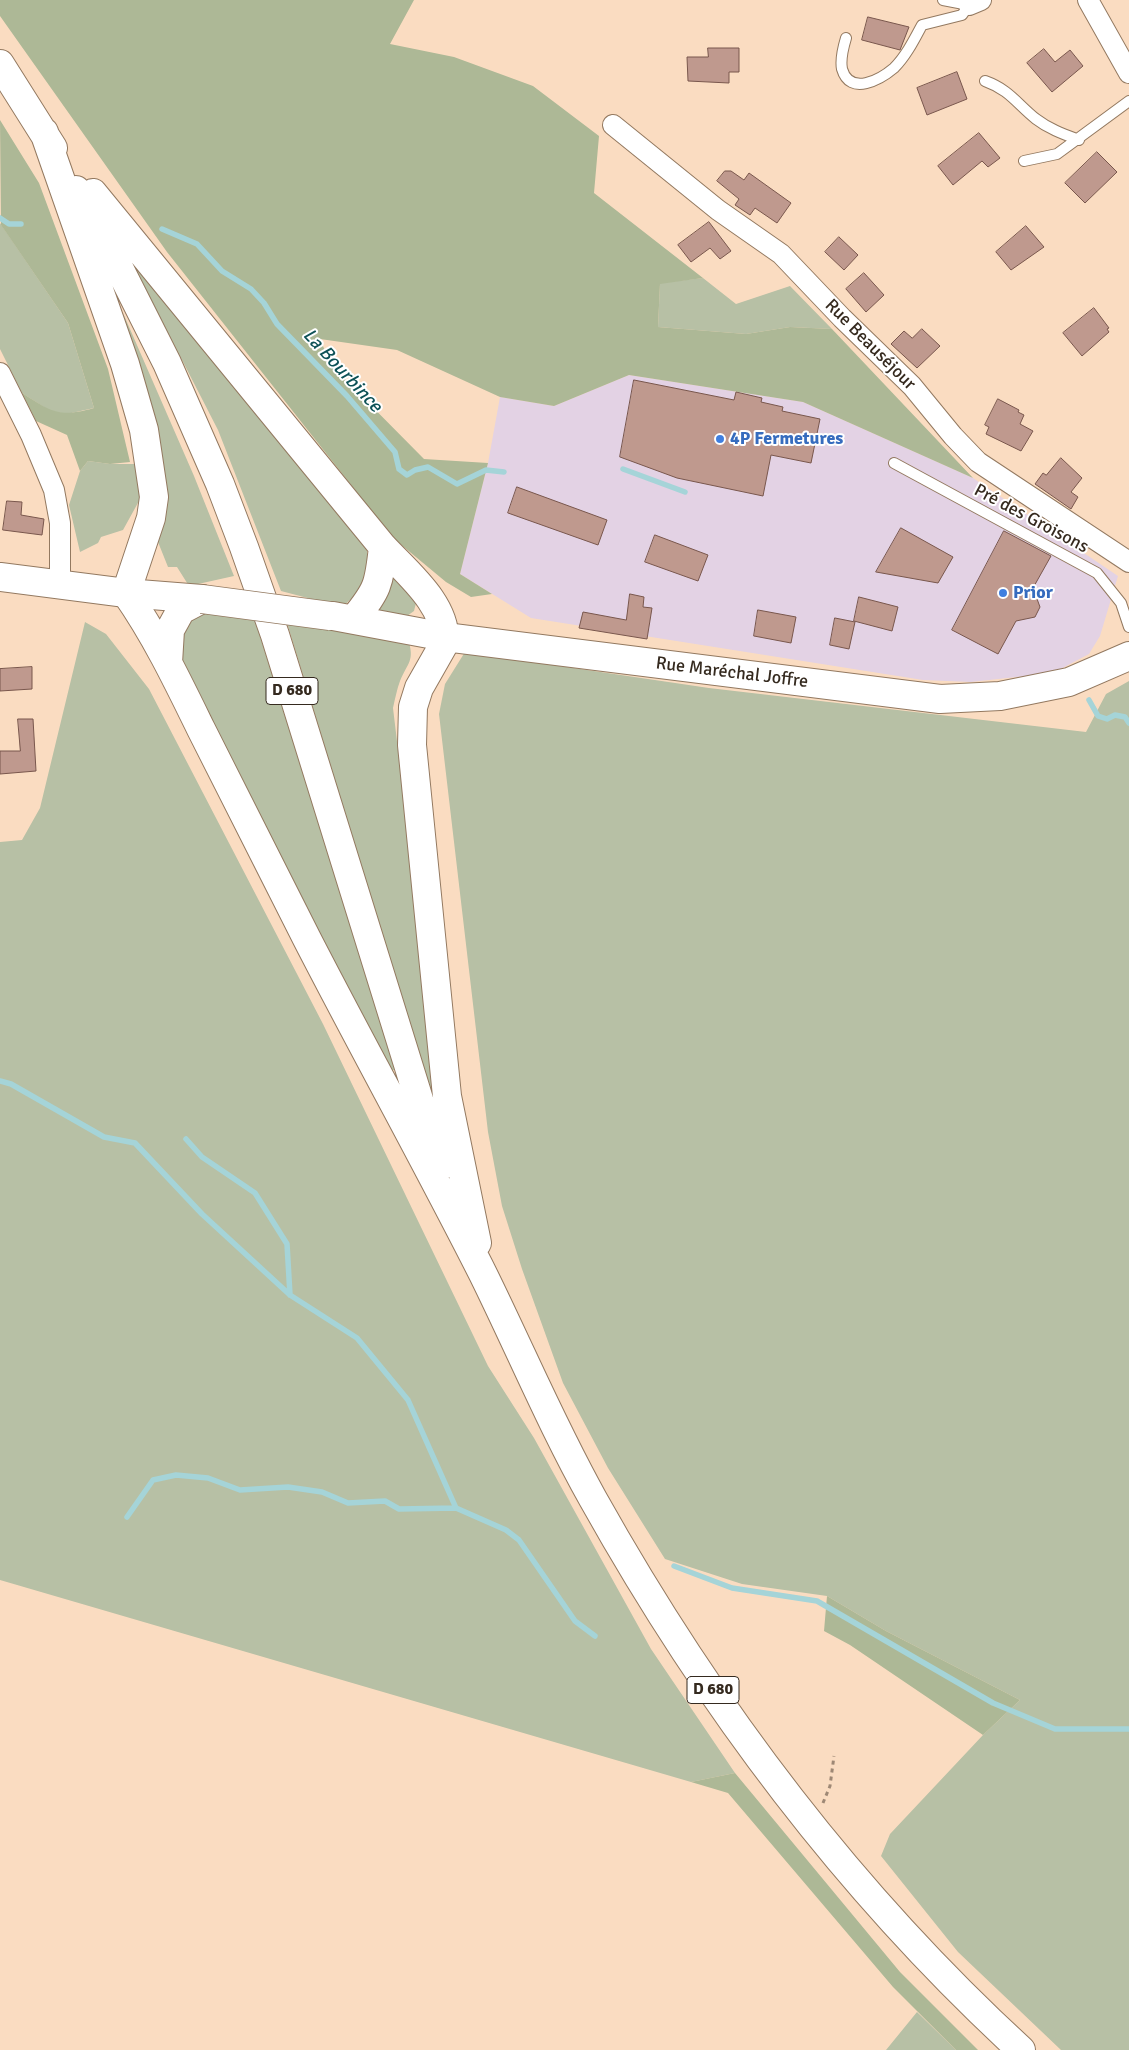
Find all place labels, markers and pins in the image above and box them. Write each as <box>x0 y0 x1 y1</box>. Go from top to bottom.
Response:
place label: 4P Fermetures <box>730 428 843 450</box>
marker: 4P Fermetures <box>714 433 726 445</box>
place label: Prior <box>1013 582 1053 604</box>
marker: Prior <box>997 587 1009 599</box>

